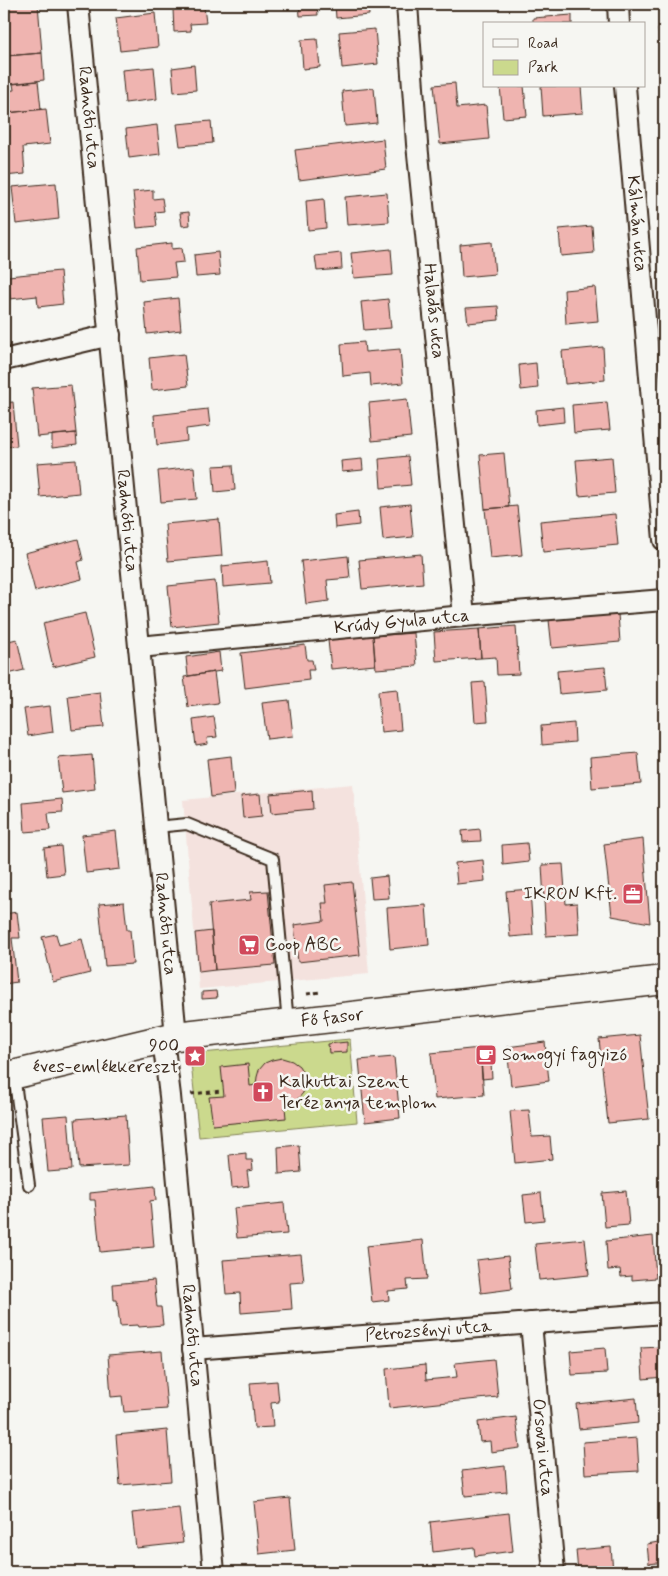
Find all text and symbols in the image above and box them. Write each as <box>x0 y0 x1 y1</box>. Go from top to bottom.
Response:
legend <box>483 22 646 88</box>
text: Road <box>528 34 558 54</box>
text: Park <box>528 58 558 78</box>
street label: Radnóti utca <box>72 65 106 170</box>
street label: Kálmán utca <box>621 174 653 273</box>
street label: Haladás utca <box>417 262 450 360</box>
street label: Radnóti utca <box>110 468 144 573</box>
street label: Krúdy Gyula utca <box>333 604 470 640</box>
street label: Radnóti utca <box>149 872 182 976</box>
place label: IKRON Kft. <box>524 882 617 906</box>
office icon: IKRON Kft. <box>621 882 645 906</box>
supermarket icon: Coop ABC <box>237 933 261 957</box>
place label: Coop ABC <box>265 933 342 957</box>
street label: Fő fasor <box>300 1003 365 1034</box>
place label: 900 éves-emlékkereszt <box>32 1034 179 1079</box>
cafe icon: Somogyi fagyizó <box>474 1043 498 1067</box>
place label: Somogyi fagyizó <box>502 1043 627 1068</box>
place icon: 900 éves-emlékkereszt <box>183 1044 207 1068</box>
place label: Kalkuttai Szent Teréz anya templom <box>279 1070 437 1115</box>
church icon: Kalkuttai Szent Teréz anya templom <box>251 1080 275 1104</box>
street label: Radnóti utca <box>175 1283 209 1388</box>
street label: Petrozsényi utca <box>364 1314 493 1348</box>
street label: Orsovai utca <box>526 1397 559 1497</box>

